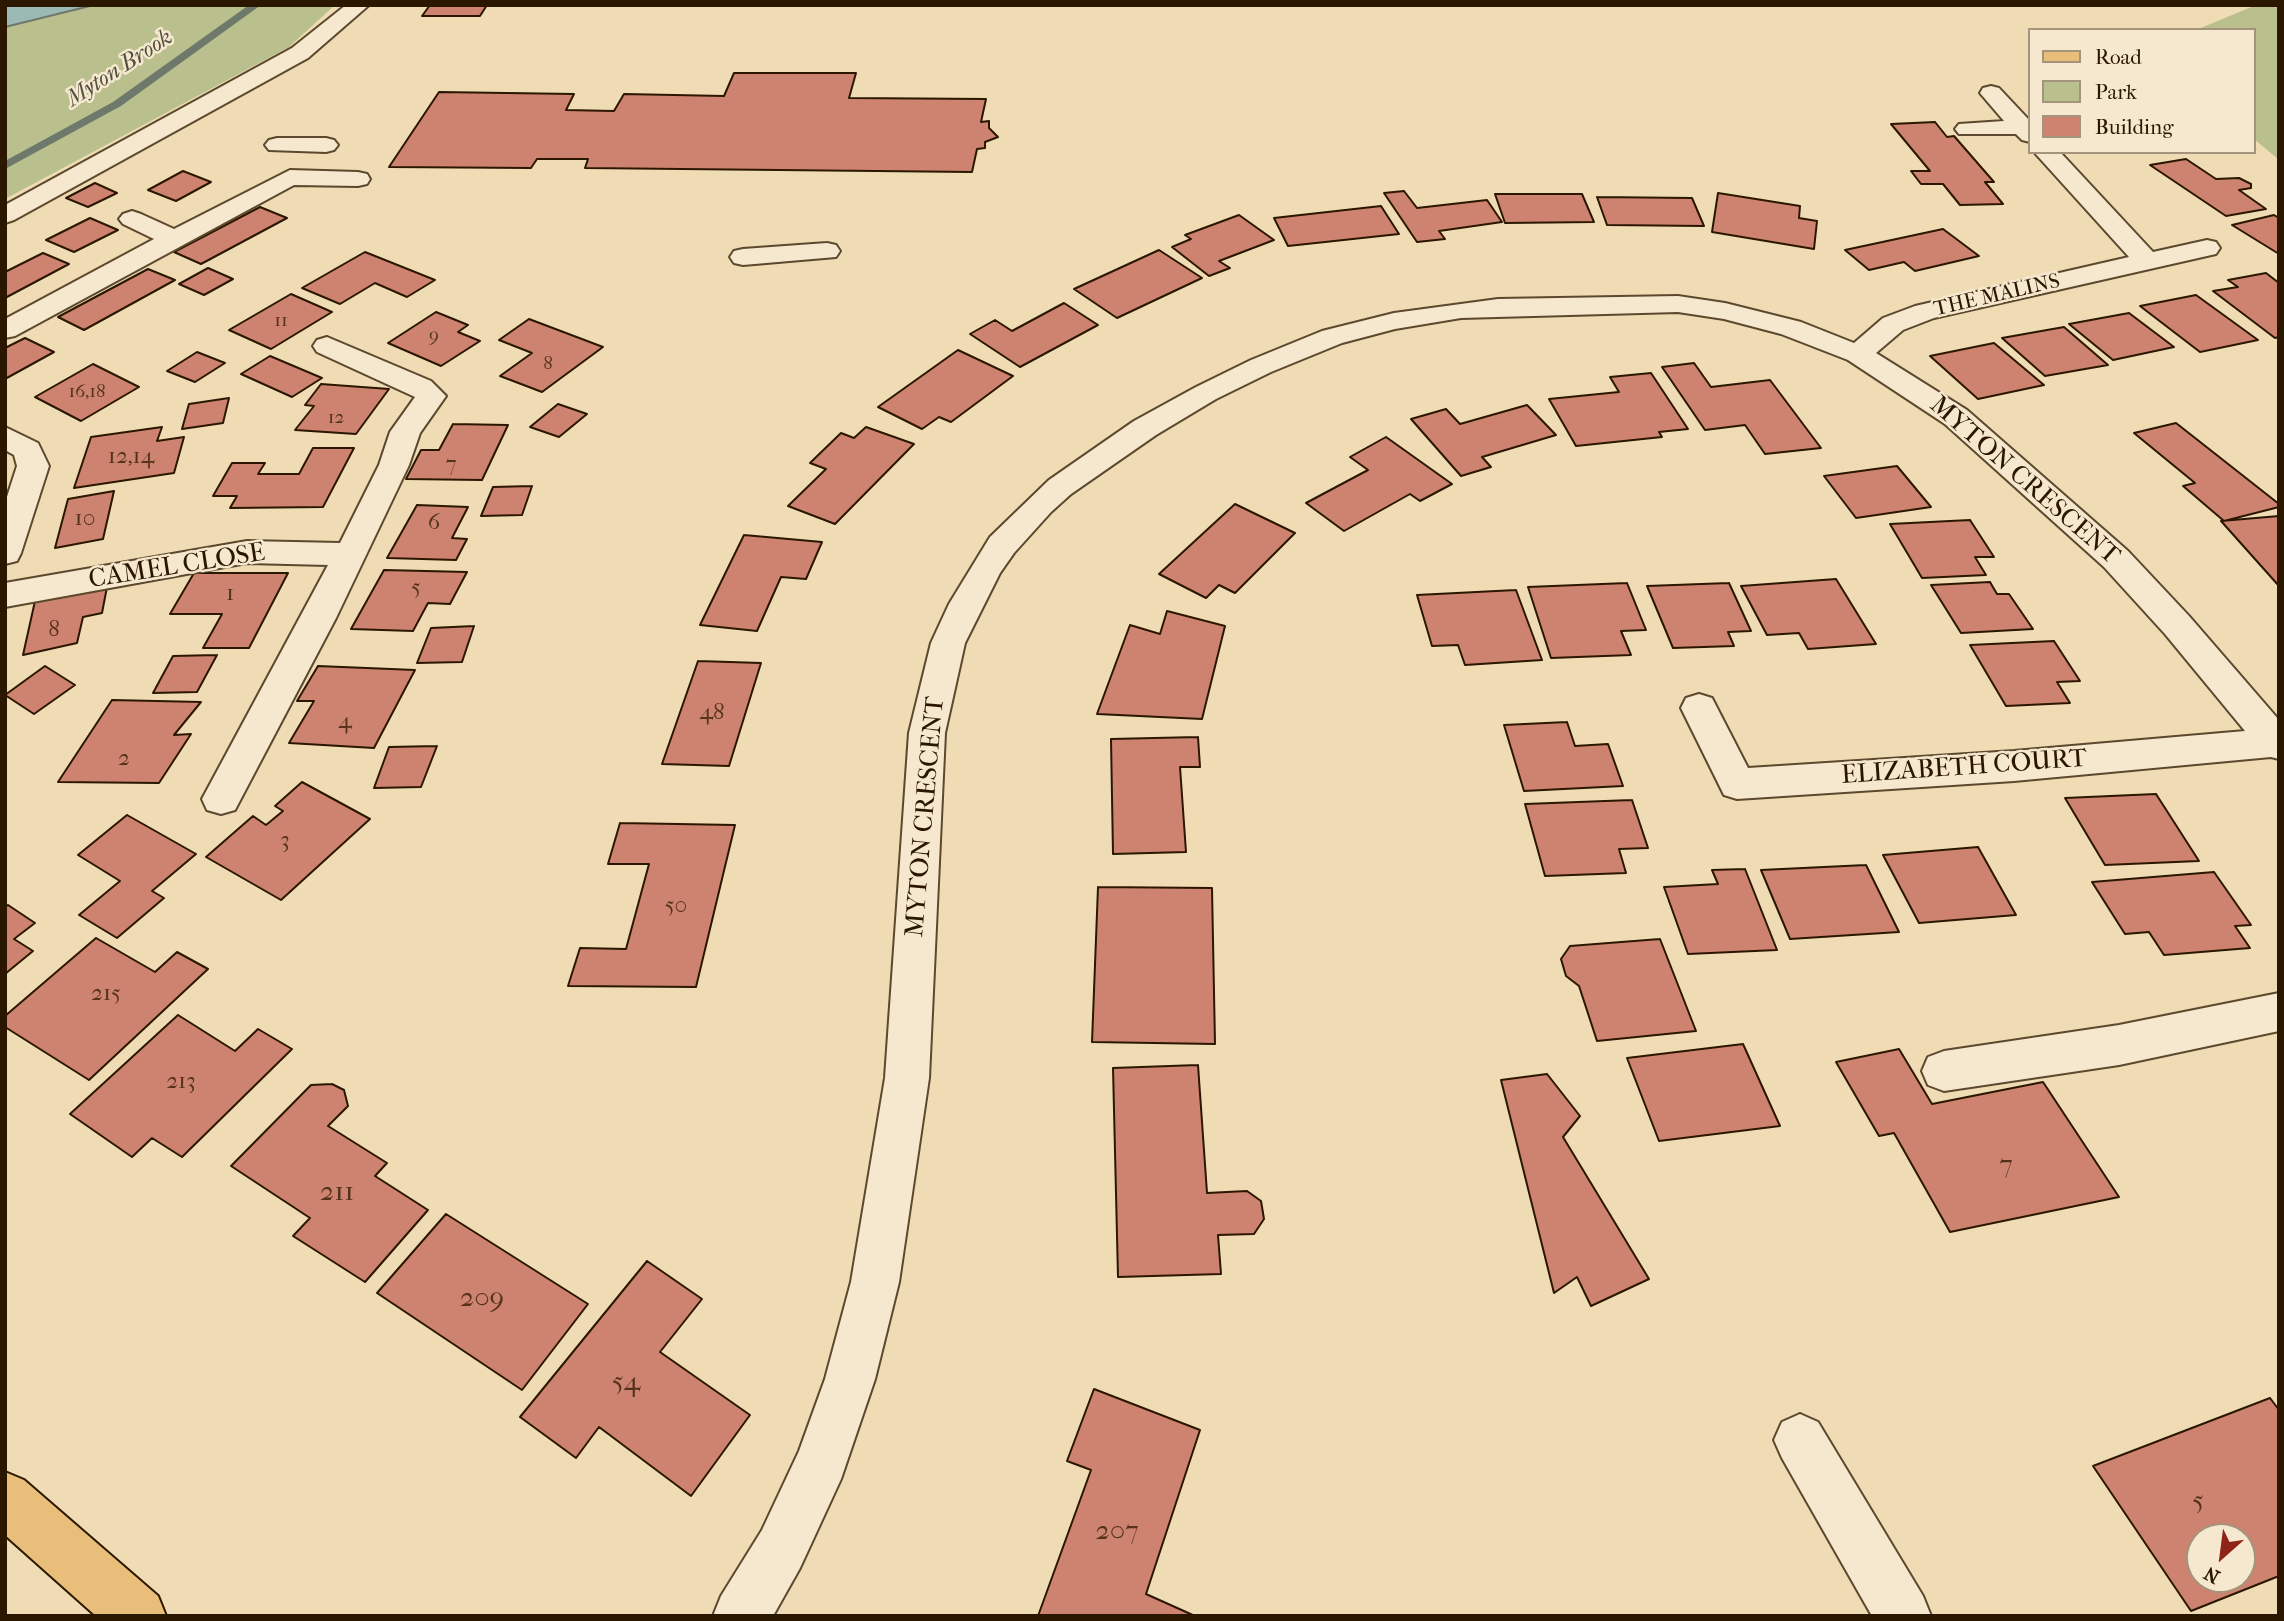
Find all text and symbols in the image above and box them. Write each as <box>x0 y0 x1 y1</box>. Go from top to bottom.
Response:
water label: Myton Brook <box>62 24 178 114</box>
legend <box>2028 28 2256 154</box>
text: Road <box>2095 45 2142 69</box>
text: Park <box>2095 80 2137 104</box>
text: Building <box>2095 115 2173 139</box>
street label: THE MALINS <box>1932 269 2062 323</box>
house number: 11 <box>274 310 288 332</box>
house number: 9 <box>429 325 439 347</box>
house number: 8 <box>543 353 553 375</box>
house number: 16,18 <box>68 381 106 403</box>
street label: MYTON CRESCENT <box>1923 390 2125 572</box>
house number: 12 <box>328 407 344 429</box>
house number: 12,14 <box>108 443 154 471</box>
house number: 7 <box>445 451 457 479</box>
house number: 10 <box>75 505 95 533</box>
house number: 6 <box>428 509 440 537</box>
street label: CAMEL CLOSE <box>87 538 267 596</box>
house number: 5 <box>411 574 421 602</box>
house number: 1 <box>226 580 234 608</box>
house number: 8 <box>48 616 60 644</box>
street label: MYTON CRESCENT <box>900 695 952 939</box>
house number: 48 <box>699 699 725 727</box>
house number: 4 <box>338 708 352 736</box>
street label: ELIZABETH COURT <box>1840 744 2088 792</box>
house number: 2 <box>118 745 130 773</box>
house number: 3 <box>280 827 290 855</box>
house number: 50 <box>665 892 687 920</box>
house number: 215 <box>91 980 121 1008</box>
house number: 213 <box>166 1068 196 1096</box>
house number: 7 <box>1999 1149 2013 1183</box>
house number: 211 <box>320 1176 354 1210</box>
house number: 209 <box>460 1282 504 1316</box>
house number: 54 <box>612 1366 640 1400</box>
house number: 5 <box>2192 1485 2204 1519</box>
house number: 207 <box>1095 1515 1139 1549</box>
north arrow <box>2186 1523 2256 1593</box>
text: N <box>2201 1562 2224 1588</box>

